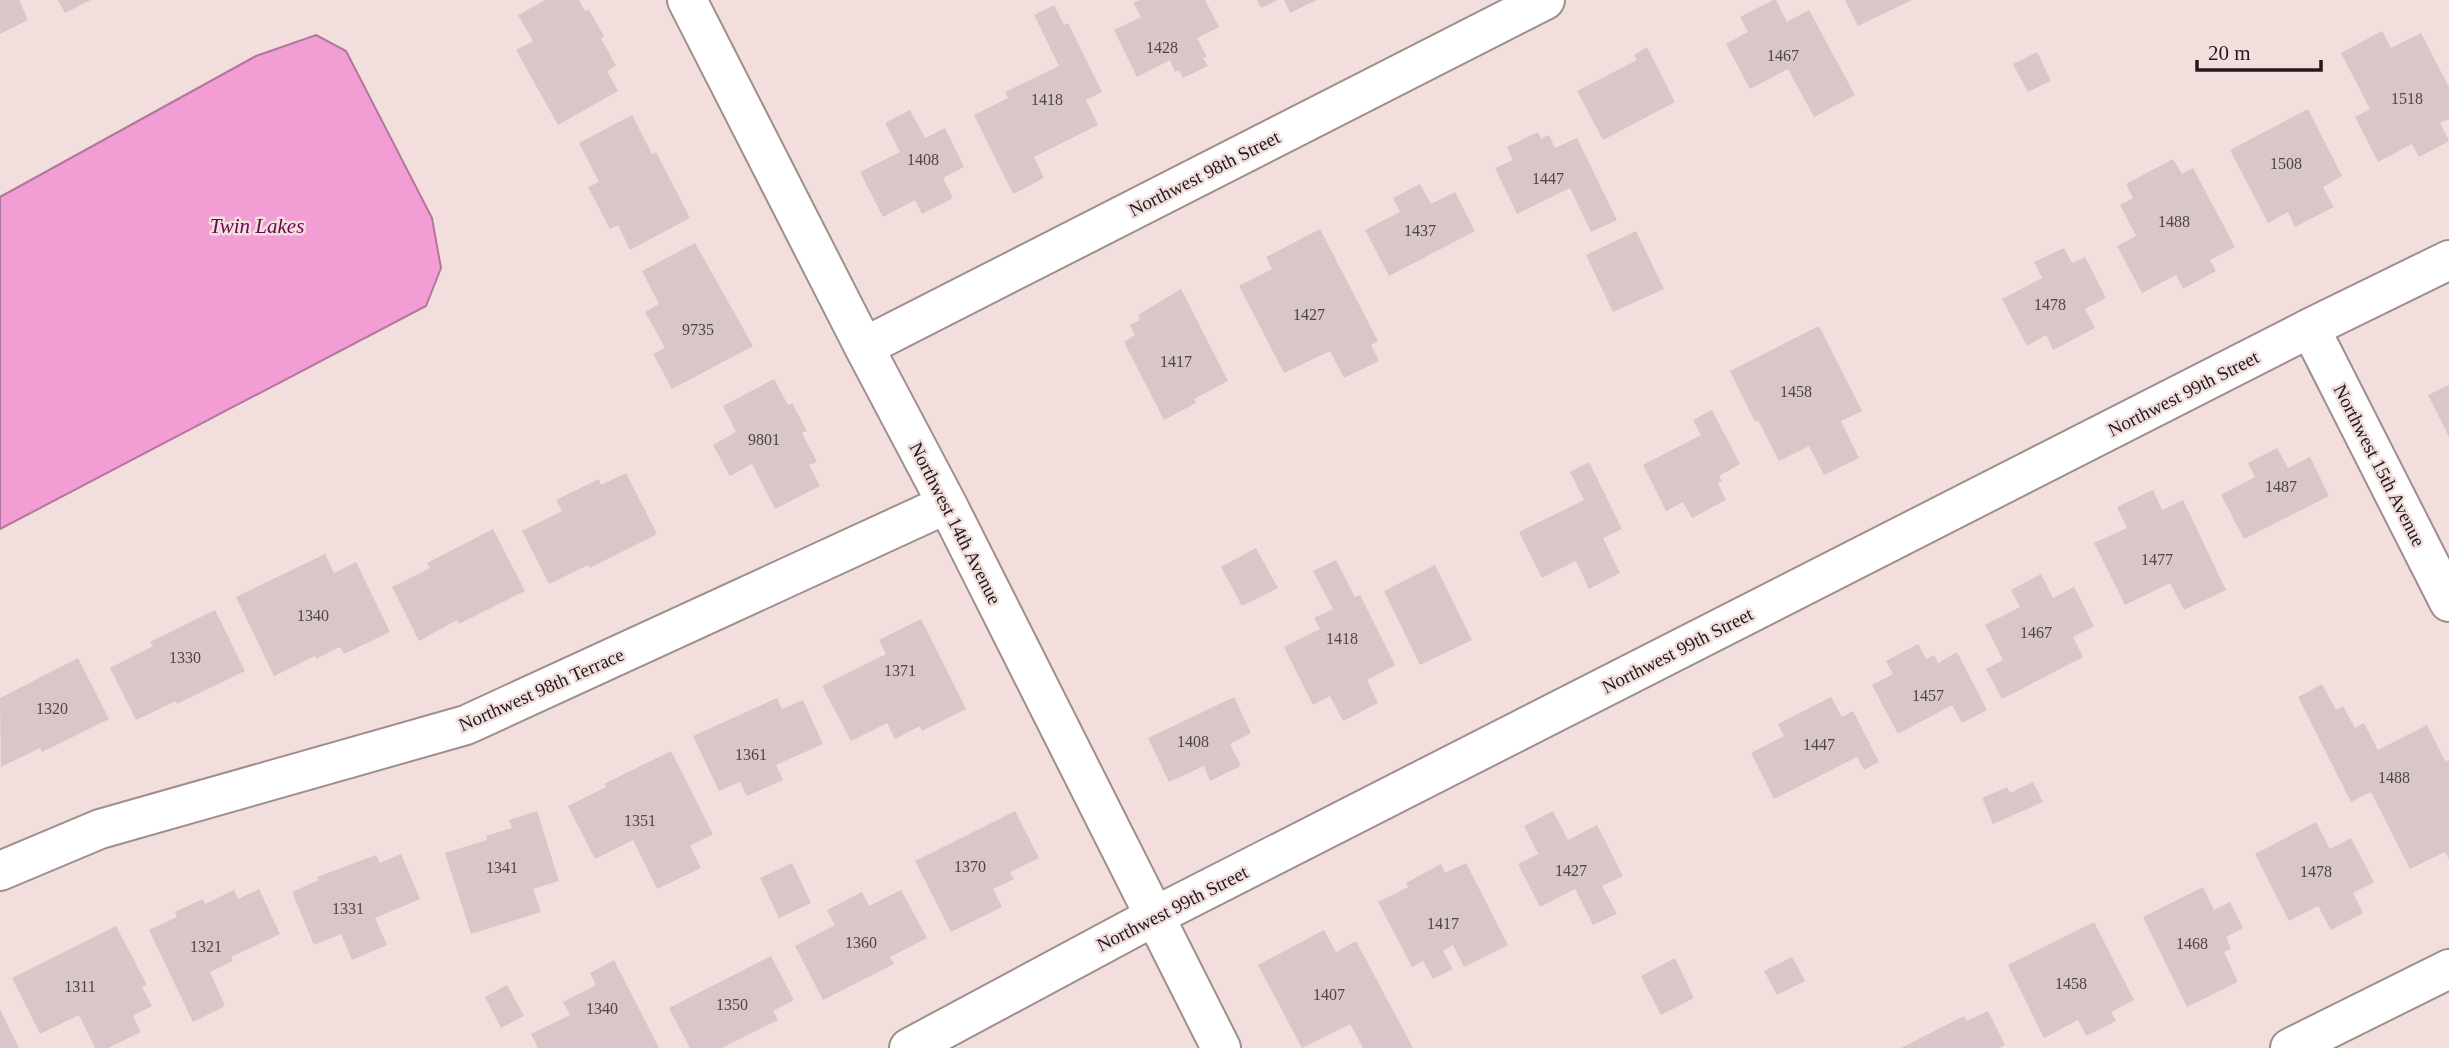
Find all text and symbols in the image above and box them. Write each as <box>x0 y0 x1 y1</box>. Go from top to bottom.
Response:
scale bar <box>2197 28 2321 72</box>
house number: 1428 <box>1146 39 1178 56</box>
text: 20 m <box>2208 41 2251 65</box>
house number: 1467 <box>1767 47 1799 64</box>
house number: 1518 <box>2391 90 2423 107</box>
house number: 1418 <box>1031 91 1063 108</box>
street label: Northwest 98th Street <box>1125 126 1284 221</box>
house number: 1408 <box>907 151 939 168</box>
house number: 1508 <box>2270 155 2302 172</box>
house number: 1447 <box>1532 170 1564 187</box>
house number: 1488 <box>2158 213 2190 230</box>
water label: Twin Lakes <box>210 214 304 238</box>
house number: 1437 <box>1404 222 1436 239</box>
house number: 1478 <box>2034 296 2066 313</box>
house number: 1427 <box>1293 306 1325 323</box>
house number: 9735 <box>682 321 714 338</box>
street label: Northwest 99th Street <box>2104 346 2263 441</box>
house number: 1417 <box>1160 353 1192 370</box>
street label: Northwest 15th Avenue <box>2330 381 2430 550</box>
house number: 1458 <box>1780 383 1812 400</box>
house number: 9801 <box>748 431 780 448</box>
street label: Northwest 14th Avenue <box>906 439 1006 608</box>
house number: 1487 <box>2265 478 2297 495</box>
house number: 1477 <box>2141 551 2173 568</box>
street label: Northwest 99th Street <box>1598 603 1757 698</box>
house number: 1340 <box>297 607 329 624</box>
house number: 1467 <box>2020 624 2052 641</box>
house number: 1418 <box>1326 630 1358 647</box>
street label: Northwest 98th Terrace <box>455 644 627 735</box>
house number: 1330 <box>169 649 201 666</box>
house number: 1371 <box>884 662 916 679</box>
house number: 1457 <box>1912 687 1944 704</box>
house number: 1320 <box>36 700 68 717</box>
house number: 1408 <box>1177 733 1209 750</box>
house number: 1447 <box>1803 736 1835 753</box>
house number: 1361 <box>735 746 767 763</box>
house number: 1488 <box>2378 769 2410 786</box>
house number: 1351 <box>624 812 656 829</box>
house number: 1370 <box>954 858 986 875</box>
house number: 1341 <box>486 859 518 876</box>
street label: Northwest 99th Street <box>1093 861 1252 956</box>
house number: 1427 <box>1555 862 1587 879</box>
house number: 1478 <box>2300 863 2332 880</box>
house number: 1331 <box>332 900 364 917</box>
house number: 1417 <box>1427 915 1459 932</box>
house number: 1360 <box>845 934 877 951</box>
house number: 1468 <box>2176 935 2208 952</box>
house number: 1321 <box>190 938 222 955</box>
house number: 1458 <box>2055 975 2087 992</box>
house number: 1311 <box>64 978 96 995</box>
house number: 1407 <box>1313 986 1345 1003</box>
house number: 1350 <box>716 996 748 1013</box>
house number: 1340 <box>586 1000 618 1017</box>

